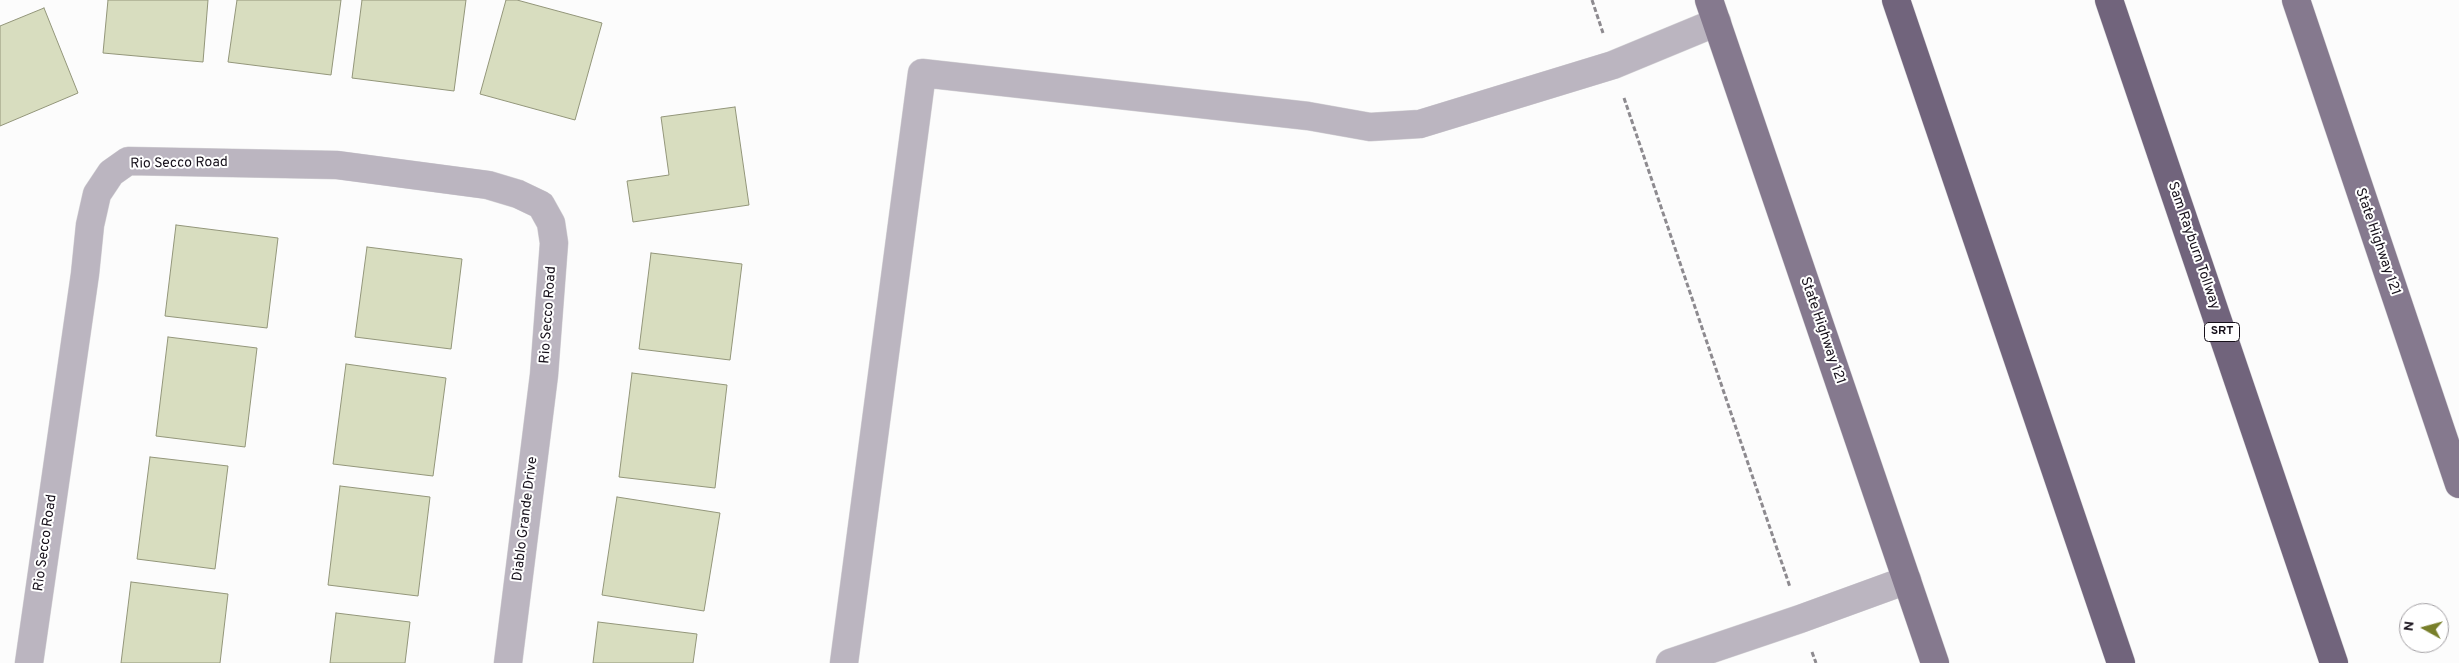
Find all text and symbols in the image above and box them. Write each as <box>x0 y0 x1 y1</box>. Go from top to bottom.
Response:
street label: Rio Secco Road <box>130 155 228 173</box>
street label: Sam Rayburn Tollway <box>2163 180 2223 312</box>
street label: State Highway 121 <box>2351 186 2403 298</box>
street label: Rio Secco Road <box>537 266 561 364</box>
street label: State Highway 121 <box>1796 275 1848 387</box>
road number: SRT <box>2204 322 2240 342</box>
street label: Diablo Grande Drive <box>510 456 542 582</box>
street label: Rio Secco Road <box>31 493 61 593</box>
north arrow <box>2399 603 2449 653</box>
text: N <box>2401 620 2419 632</box>

